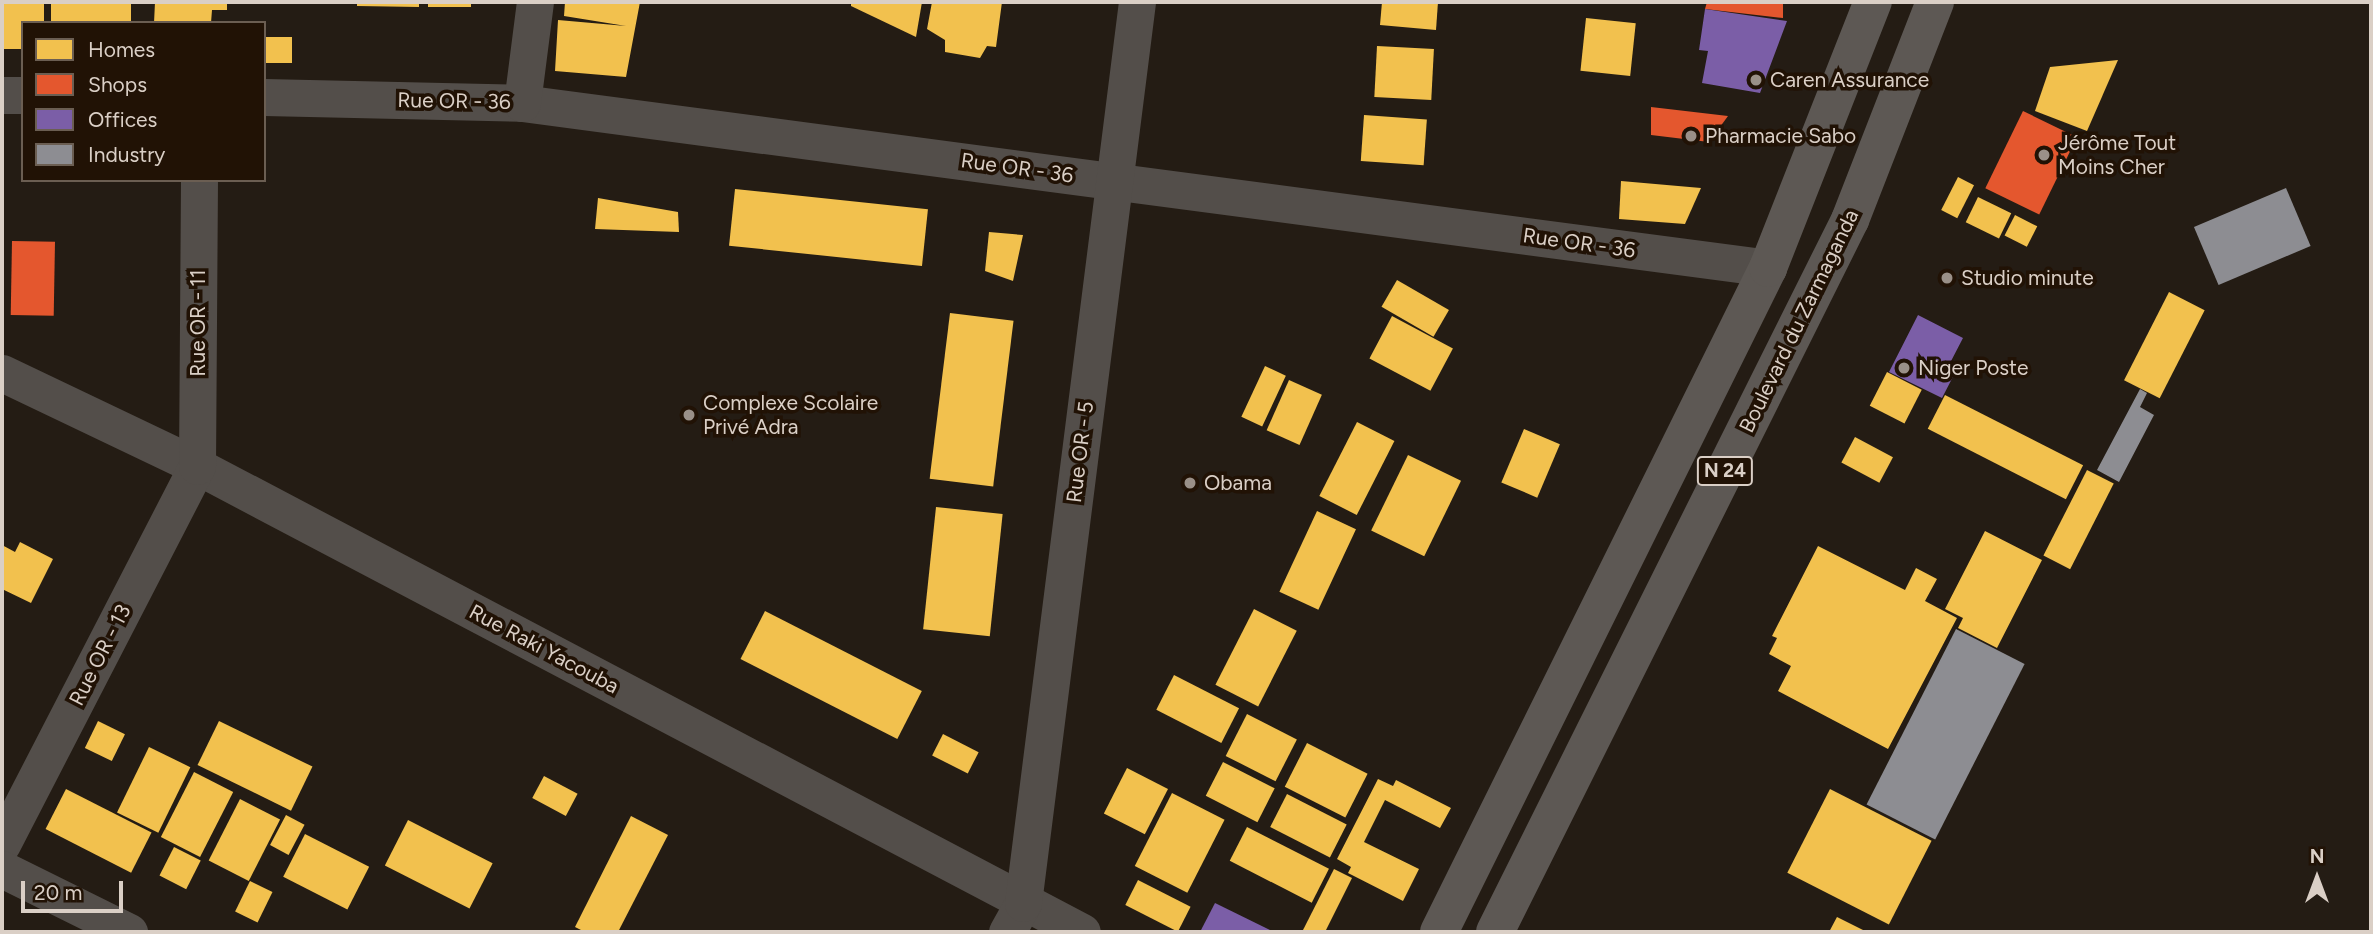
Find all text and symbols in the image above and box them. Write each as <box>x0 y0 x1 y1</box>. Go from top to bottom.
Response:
legend <box>21 21 266 182</box>
text: Homes <box>88 37 155 62</box>
place label: Caren Assurance <box>1770 67 1929 93</box>
text: Shops <box>88 72 147 97</box>
marker: Caren Assurance <box>1748 72 1764 88</box>
street label: Rue OR - 36 <box>397 87 511 115</box>
text: Offices <box>88 107 157 132</box>
place label: Pharmacie Sabo <box>1705 123 1856 149</box>
marker: Pharmacie Sabo <box>1683 128 1699 144</box>
place label: Jérôme Tout Moins Cher <box>2058 130 2176 180</box>
text: Industry <box>88 142 165 167</box>
marker: Jérôme Tout Moins Cher <box>2036 147 2052 163</box>
street label: Rue OR - 36 <box>959 148 1075 188</box>
street label: Boulevard du Zarmaganda <box>1734 205 1864 437</box>
street label: Rue OR - 36 <box>1521 223 1637 263</box>
place label: Studio minute <box>1961 265 2094 291</box>
street label: Rue OR - 11 <box>185 269 211 377</box>
marker: Studio minute <box>1939 270 1955 286</box>
place label: Niger Poste <box>1918 355 2028 381</box>
marker: Niger Poste <box>1896 360 1912 376</box>
place label: Complexe Scolaire Privé Adra <box>703 390 878 440</box>
street label: Rue OR - 5 <box>1061 400 1099 504</box>
marker: Complexe Scolaire Privé Adra <box>681 407 697 423</box>
road number: N 24 <box>1695 456 1755 486</box>
place label: Obama <box>1204 470 1272 496</box>
marker: Obama <box>1182 475 1198 491</box>
street label: Rue Raki Yacouba <box>465 599 623 699</box>
street label: Rue OR - 13 <box>64 600 136 710</box>
north arrow <box>2282 843 2352 913</box>
text: N <box>2310 845 2324 868</box>
scale bar <box>24 867 126 911</box>
text: 20 m <box>34 880 82 905</box>

